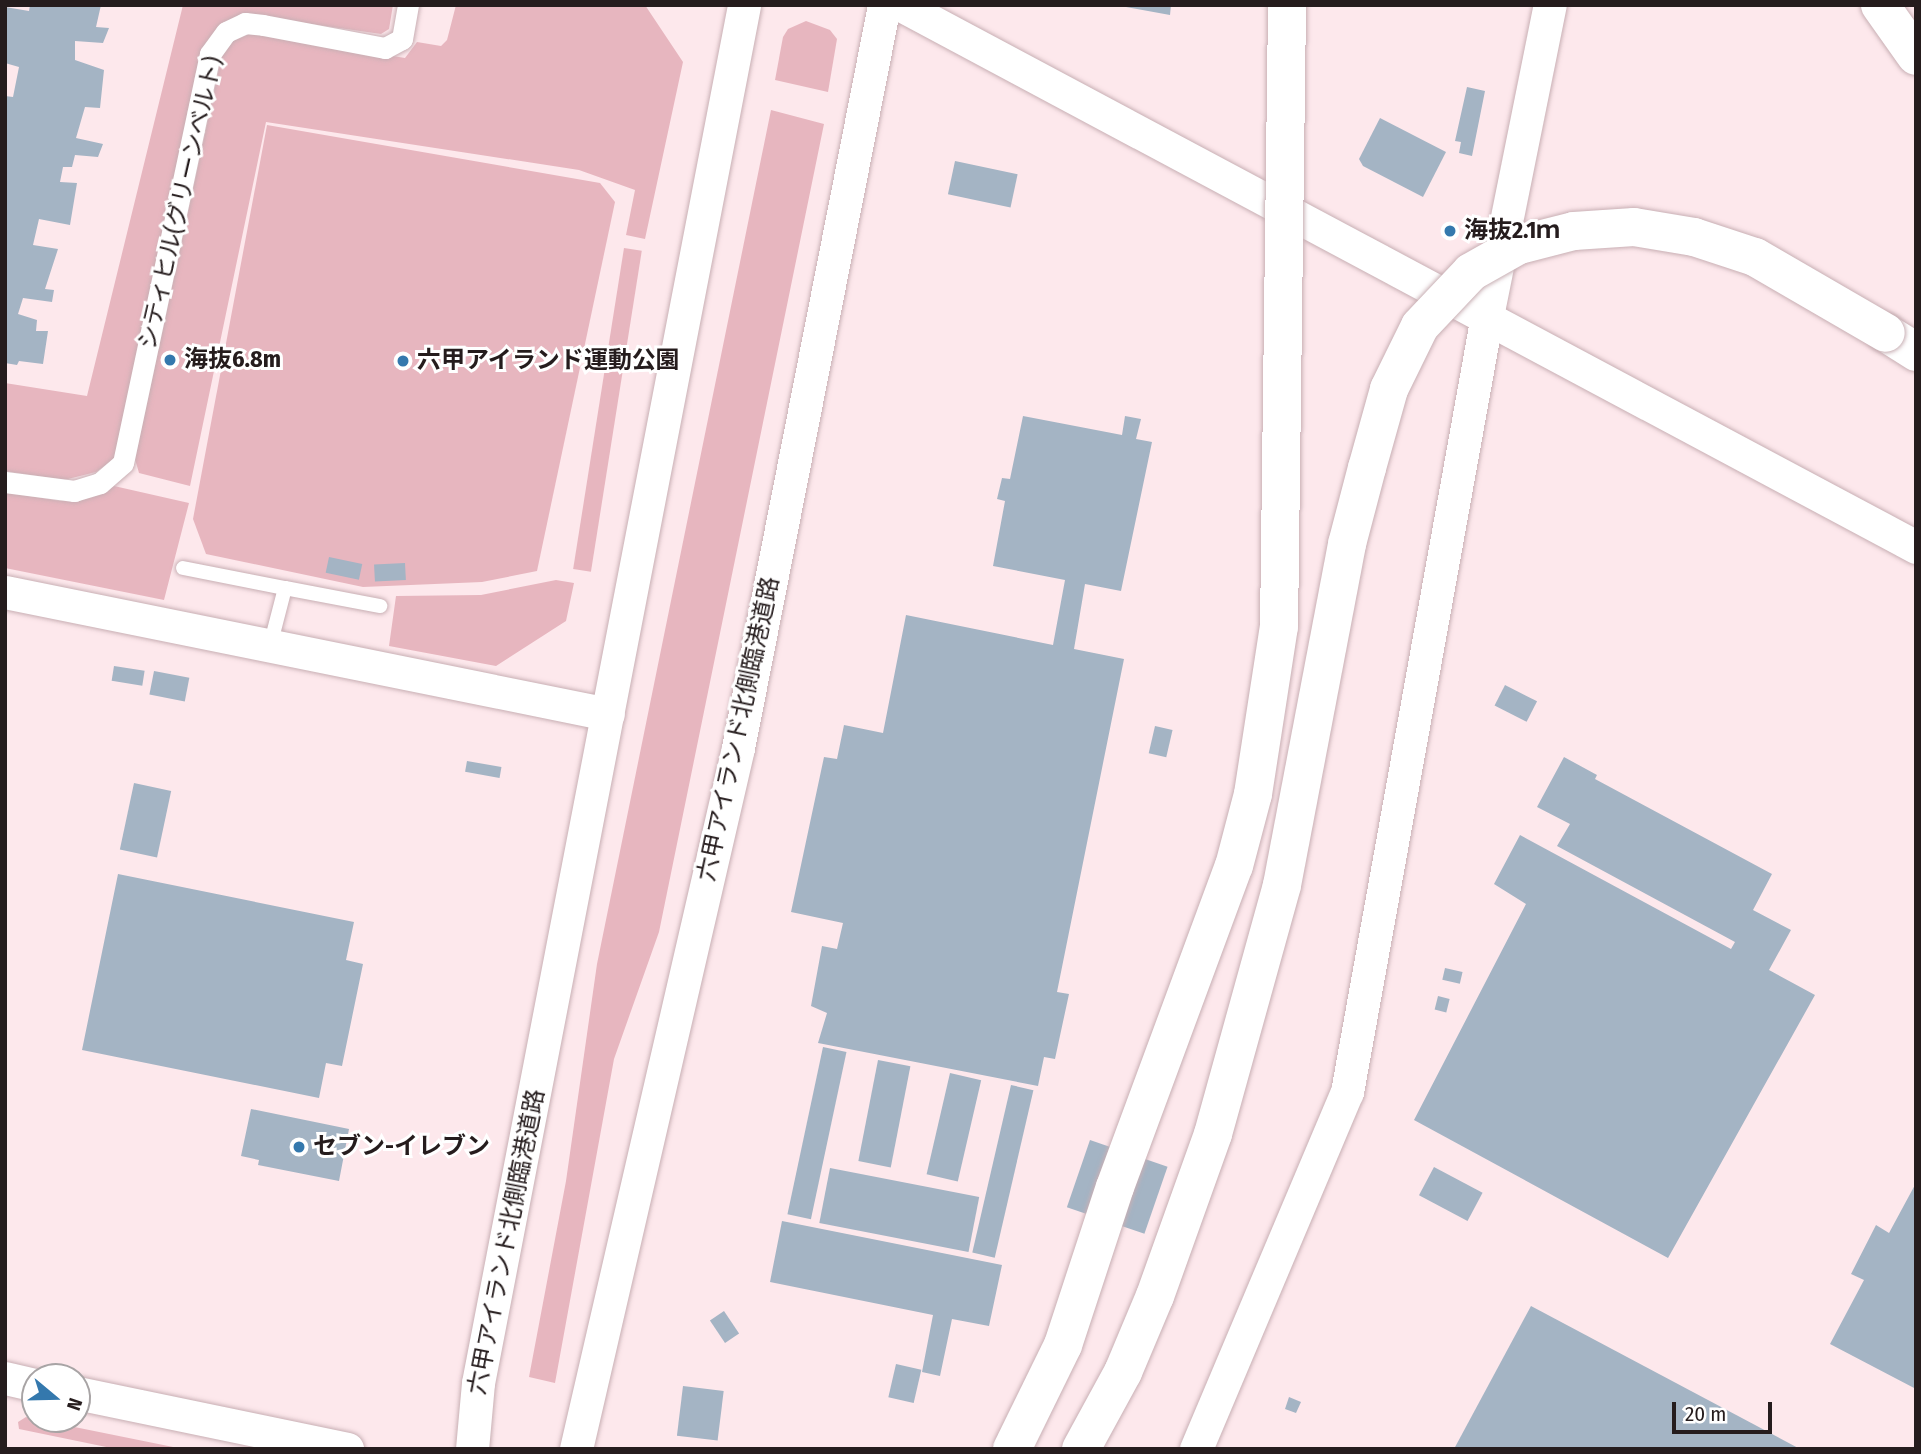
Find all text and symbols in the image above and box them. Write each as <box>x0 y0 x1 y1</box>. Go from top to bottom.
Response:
street label: シティヒル(グリーンベルト) <box>133 53 229 353</box>
place label: 海抜2.1ｍ <box>1464 217 1560 245</box>
marker: 海抜2.1ｍ <box>1442 223 1458 239</box>
place label: 海抜6.8m <box>184 346 281 374</box>
place label: 六甲アイランド運動公園 <box>417 347 681 375</box>
marker: 海抜6.8m <box>162 352 178 368</box>
marker: 六甲アイランド運動公園 <box>395 353 411 369</box>
street label: 六甲アイランド北側臨港道路 <box>692 573 786 885</box>
street label: 六甲アイランド北側臨港道路 <box>463 1086 551 1398</box>
place label: セブン-イレブン <box>313 1133 490 1161</box>
marker: セブン-イレブン <box>291 1139 307 1155</box>
north arrow <box>21 1363 91 1433</box>
scale bar <box>1676 1388 1776 1432</box>
text: N <box>62 1395 87 1413</box>
text: 20 m <box>1685 1401 1726 1427</box>

